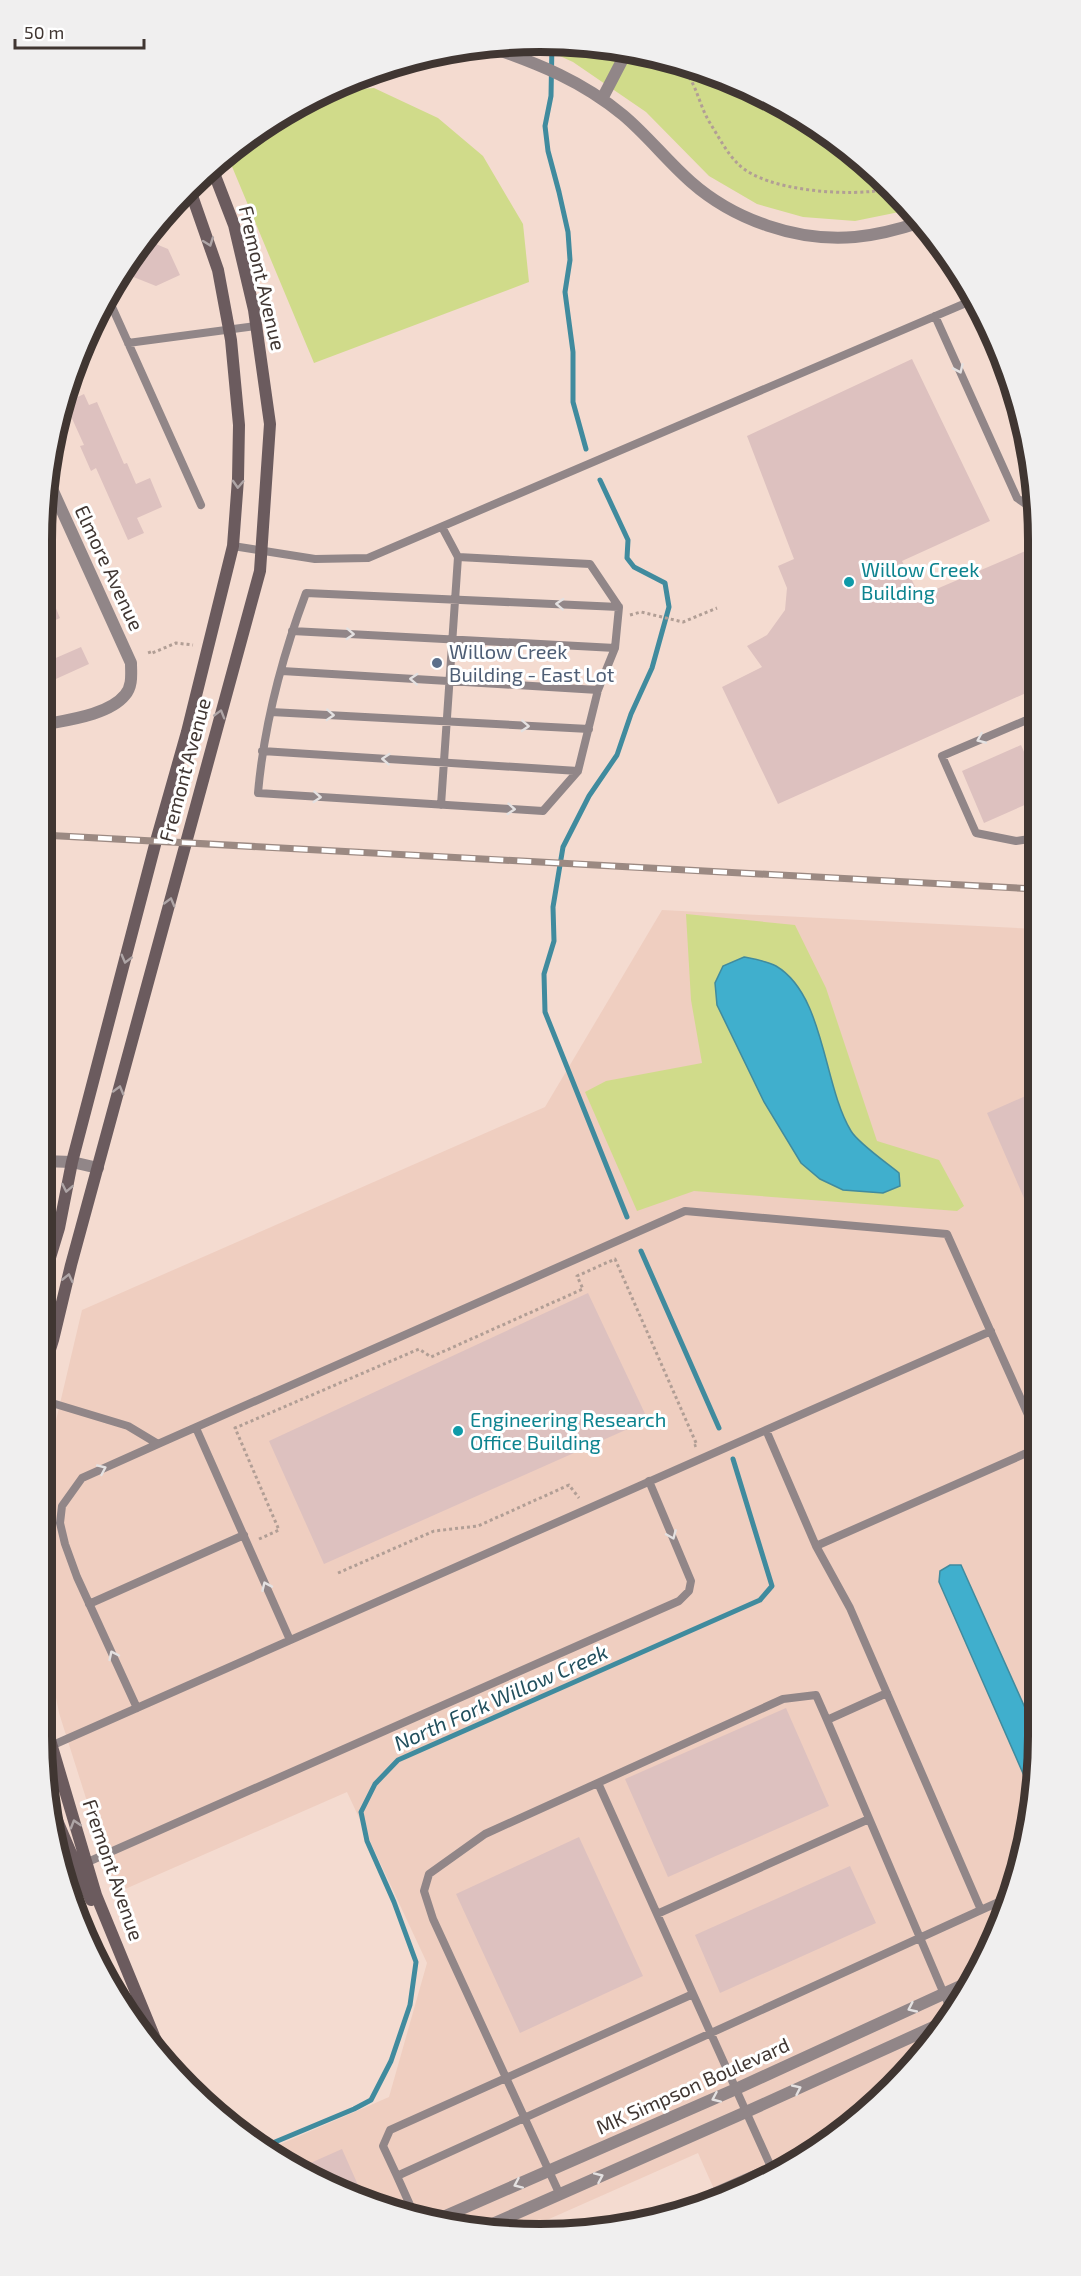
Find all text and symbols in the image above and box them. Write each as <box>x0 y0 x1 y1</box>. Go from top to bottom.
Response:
scale bar <box>15 12 144 50</box>
text: 50 m <box>24 21 64 43</box>
street label: Fremont Avenue <box>235 203 291 353</box>
one-way arrow <box>201 237 214 247</box>
one-way arrow <box>952 363 964 374</box>
one-way arrow <box>232 479 245 488</box>
street label: Elmore Avenue <box>70 501 149 634</box>
place label: Willow Creek Building <box>861 557 979 604</box>
marker: Willow Creek Building <box>842 575 856 589</box>
one-way arrow <box>556 598 565 611</box>
one-way arrow <box>346 628 355 641</box>
place label: Willow Creek Building - East Lot <box>449 639 615 686</box>
marker: Willow Creek Building - East Lot <box>430 656 444 670</box>
one-way arrow <box>409 672 418 685</box>
street label: Fremont Avenue <box>153 695 215 844</box>
one-way arrow <box>213 709 225 719</box>
one-way arrow <box>325 709 334 722</box>
one-way arrow <box>520 719 529 732</box>
one-way arrow <box>977 732 988 744</box>
one-way arrow <box>382 753 391 766</box>
one-way arrow <box>312 790 321 803</box>
one-way arrow <box>507 803 516 816</box>
one-way arrow <box>163 897 176 907</box>
one-way arrow <box>120 953 133 963</box>
one-way arrow <box>112 1085 125 1095</box>
one-way arrow <box>61 1183 74 1193</box>
one-way arrow <box>60 1274 73 1284</box>
place label: Engineering Research Office Building <box>470 1407 666 1454</box>
marker: Engineering Research Office Building <box>451 1424 465 1438</box>
one-way arrow <box>96 1464 107 1476</box>
one-way arrow <box>665 1529 677 1540</box>
one-way arrow <box>262 1582 274 1593</box>
water label: North Fork Willow Creek <box>390 1638 611 1755</box>
one-way arrow <box>108 1650 120 1661</box>
street label: Fremont Avenue <box>78 1796 149 1944</box>
one-way arrow <box>70 1819 83 1830</box>
one-way arrow <box>908 2001 919 2013</box>
street label: MK Simpson Boulevard <box>592 2032 793 2139</box>
one-way arrow <box>790 2085 801 2097</box>
one-way arrow <box>711 2091 722 2103</box>
one-way arrow <box>593 2172 604 2184</box>
one-way arrow <box>513 2177 524 2189</box>

